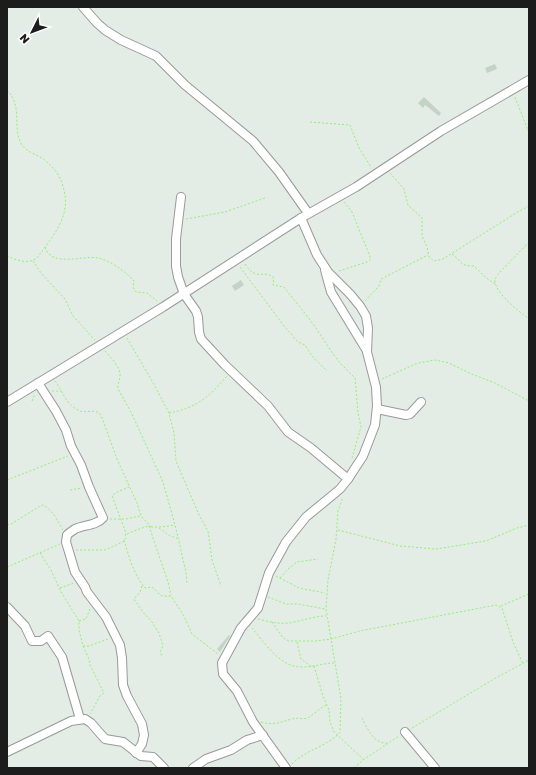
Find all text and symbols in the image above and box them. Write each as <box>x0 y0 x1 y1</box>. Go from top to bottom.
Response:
north arrow <box>12 12 52 52</box>
text: N <box>17 32 32 46</box>

